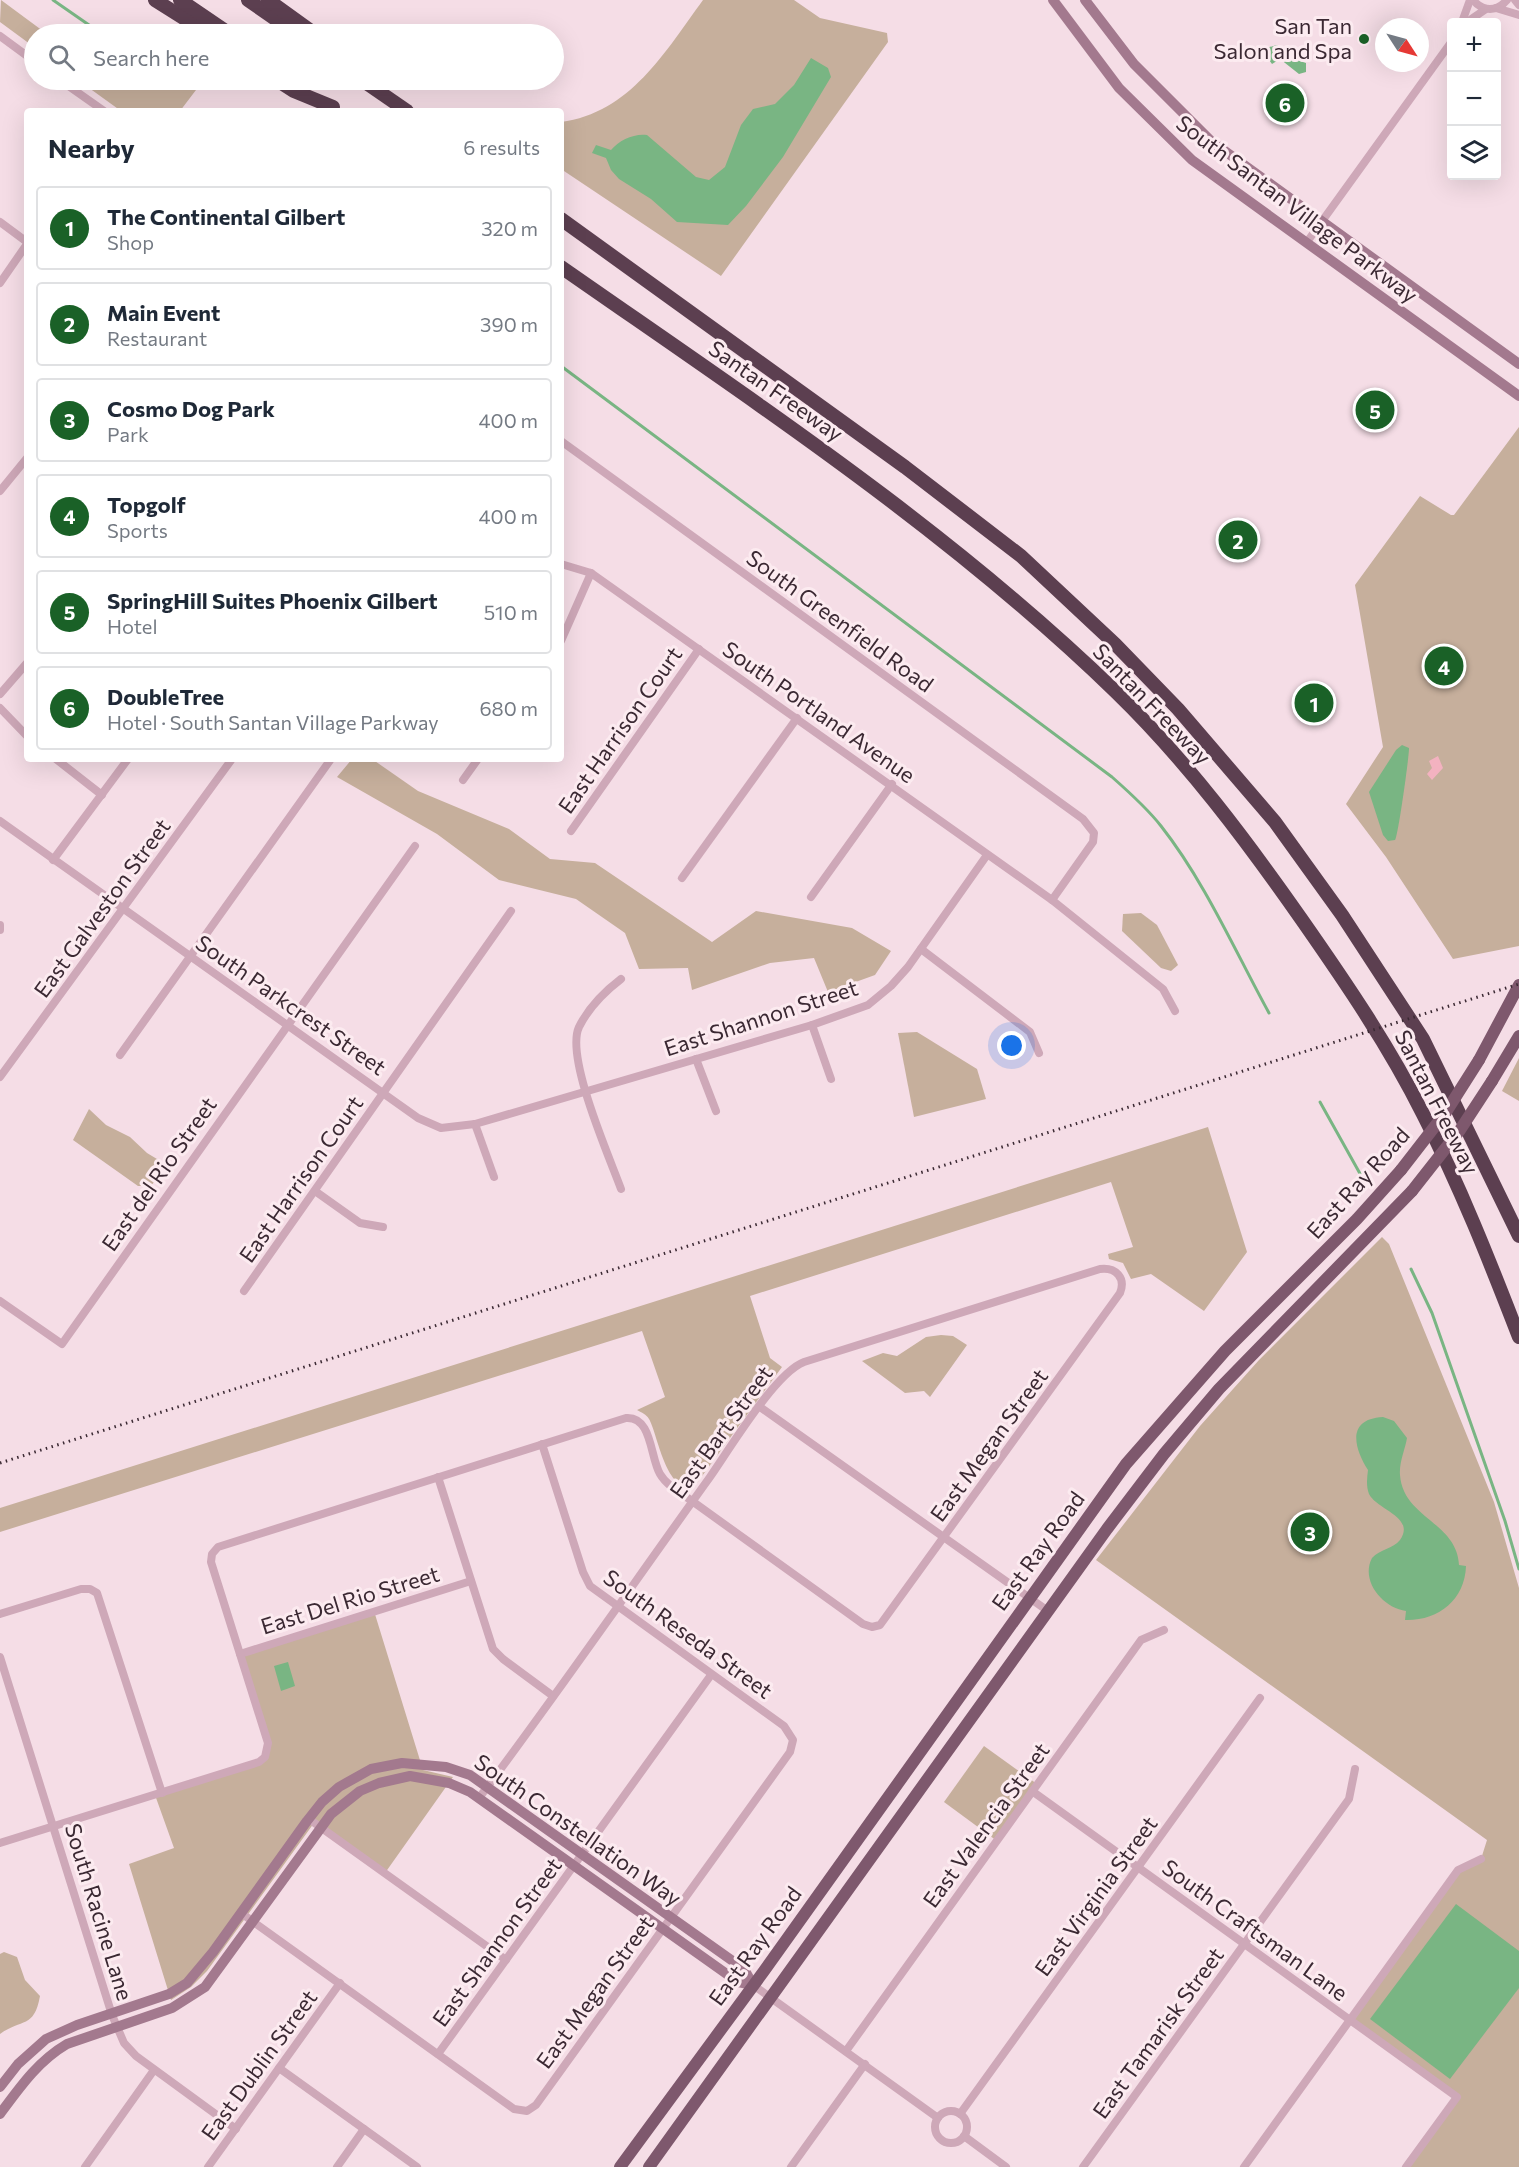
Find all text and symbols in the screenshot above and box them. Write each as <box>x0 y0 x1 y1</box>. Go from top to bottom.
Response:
place label: San Tan Salon and Spa <box>1214 12 1352 64</box>
north arrow <box>1375 18 1429 72</box>
map controls <box>1447 18 1501 180</box>
button: + <box>1447 18 1501 72</box>
search box <box>24 24 564 90</box>
marker: San Tan Salon and Spa <box>1357 32 1371 46</box>
icon: search <box>45 41 78 74</box>
text: Search here <box>93 44 209 71</box>
button: − <box>1447 72 1501 126</box>
pin: 6 <box>1266 80 1304 126</box>
street label: South Santan Village Parkway <box>1171 109 1423 308</box>
button: layers <box>1447 126 1501 180</box>
text: Nearby <box>48 132 135 163</box>
text: 6 results <box>463 135 540 159</box>
text: The Continental Gilbert <box>107 203 345 230</box>
text: 1 <box>65 216 74 240</box>
text: 320 m <box>481 216 538 240</box>
text: Shop <box>107 230 154 254</box>
text: Main Event <box>107 299 220 326</box>
text: 2 <box>64 312 75 336</box>
text: 390 m <box>480 312 538 336</box>
text: Restaurant <box>107 326 207 350</box>
street label: Santan Freeway <box>704 334 849 447</box>
pin: 5 <box>1356 388 1394 432</box>
text: Cosmo Dog Park <box>107 395 275 422</box>
text: 3 <box>64 408 75 432</box>
text: 400 m <box>479 408 538 432</box>
text: Park <box>107 422 149 446</box>
text: Topgolf <box>107 491 186 518</box>
text: 4 <box>63 504 76 528</box>
text: 400 m <box>479 504 538 528</box>
text: Sports <box>107 518 168 542</box>
pin: 2 <box>1218 518 1258 562</box>
street label: South Greenfield Road <box>742 544 939 697</box>
text: SpringHill Suites Phoenix Gilbert <box>107 587 438 614</box>
text: 5 <box>64 600 75 624</box>
text: 510 m <box>484 600 538 624</box>
text: Hotel <box>107 614 157 638</box>
street label: South Portland Avenue <box>718 635 921 788</box>
street label: Santan Freeway <box>1088 637 1217 770</box>
street label: East Harrison Court <box>552 641 687 818</box>
pin: 4 <box>1424 644 1464 688</box>
pin: 1 <box>1294 680 1334 726</box>
text: DoubleTree <box>107 683 224 710</box>
text: 6 <box>63 696 76 720</box>
text: 680 m <box>479 696 538 720</box>
text: Hotel · South Santan Village Parkway <box>107 710 439 734</box>
street label: East Galveston Street <box>28 813 176 1002</box>
street label: South Parkcrest Street <box>191 929 392 1080</box>
street label: East Shannon Street <box>661 973 861 1062</box>
street label: Santan Freeway <box>1390 1025 1485 1178</box>
your location <box>997 1031 1026 1060</box>
street label: East Harrison Court <box>233 1090 368 1267</box>
street label: East del Rio Street <box>95 1092 222 1256</box>
street label: East Ray Road <box>1301 1121 1415 1244</box>
street label: East Bart Street <box>663 1360 778 1503</box>
street label: East Megan Street <box>924 1363 1053 1527</box>
street label: East Ray Road <box>985 1486 1090 1616</box>
pin: 3 <box>1290 1510 1330 1555</box>
street label: East Del Rio Street <box>257 1560 442 1640</box>
street label: South Reseda Street <box>599 1563 778 1704</box>
street label: East Valencia Street <box>917 1737 1055 1913</box>
street label: South Constellation Way <box>470 1748 687 1911</box>
street label: East Virginia Street <box>1029 1810 1163 1981</box>
street label: South Racine Lane <box>60 1820 139 2004</box>
street label: East Shannon Street <box>426 1852 567 2031</box>
street label: South Craftsman Lane <box>1157 1853 1353 2006</box>
street label: East Ray Road <box>702 1881 807 2011</box>
street label: East Megan Street <box>530 1910 659 2074</box>
street label: East Tamarisk Street <box>1086 1942 1229 2124</box>
street label: East Dublin Street <box>195 1984 322 2145</box>

